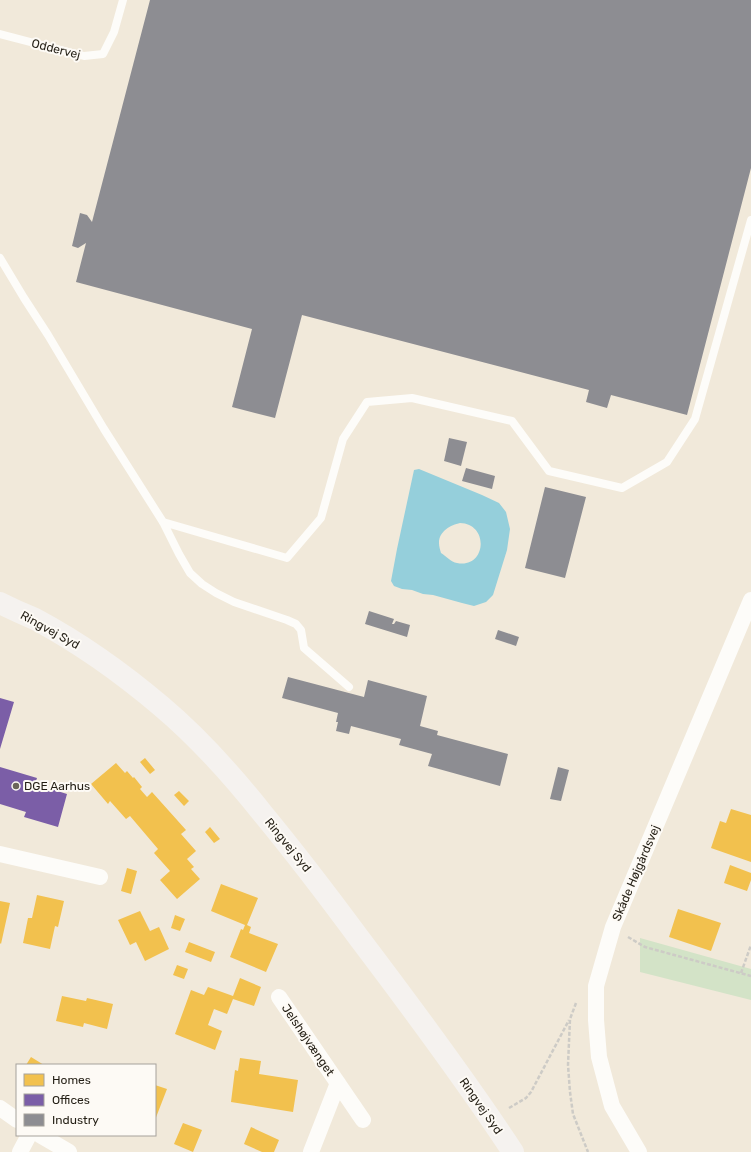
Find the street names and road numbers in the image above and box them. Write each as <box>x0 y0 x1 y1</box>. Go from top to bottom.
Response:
street label: Oddervej <box>30 36 82 62</box>
street label: Ringvej Syd <box>18 608 82 652</box>
street label: Ringvej Syd <box>262 815 314 875</box>
street label: Skåde Højgårdsvej <box>609 823 663 923</box>
street label: Jelshøjvænget <box>279 1001 337 1079</box>
street label: Ringvej Syd <box>457 1075 505 1137</box>

